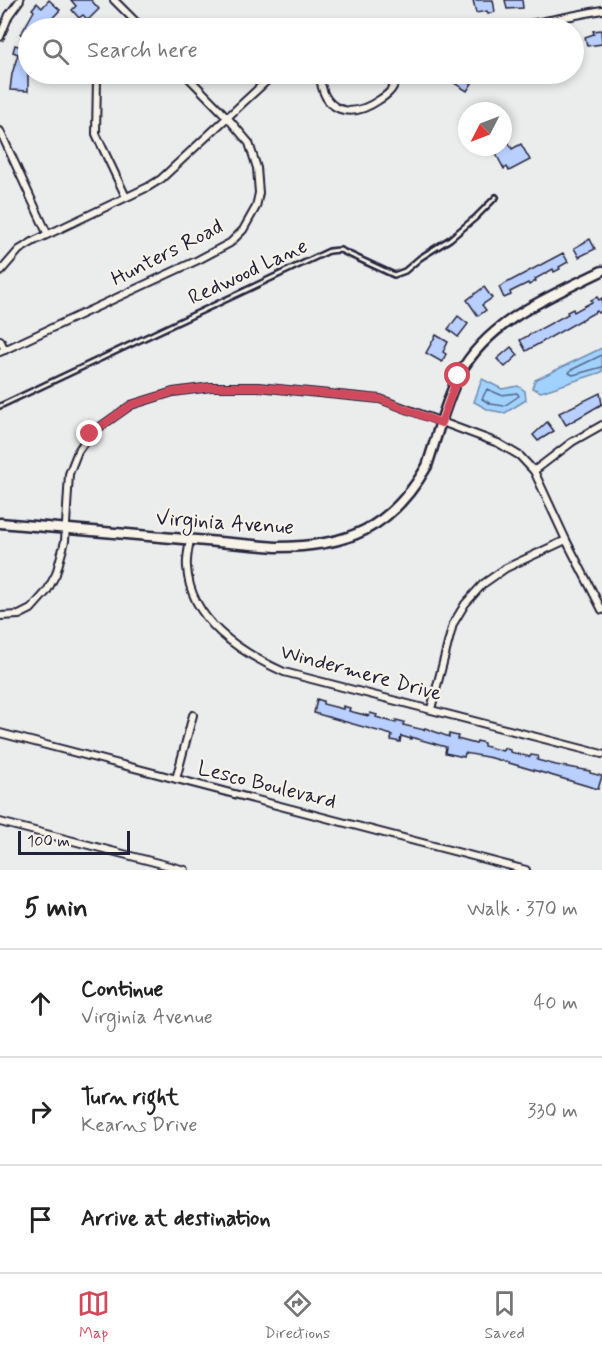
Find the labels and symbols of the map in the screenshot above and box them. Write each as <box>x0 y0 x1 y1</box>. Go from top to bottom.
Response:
north arrow <box>458 102 512 156</box>
street label: Hunters Road <box>106 213 228 293</box>
street label: Redwood Lane <box>184 232 312 312</box>
route start <box>444 362 470 388</box>
route end <box>76 420 102 446</box>
street label: Virginia Avenue <box>155 504 295 543</box>
street label: Windermere Drive <box>277 638 445 708</box>
street label: Lesco Boulevard <box>195 754 339 816</box>
scale bar <box>18 828 130 856</box>

